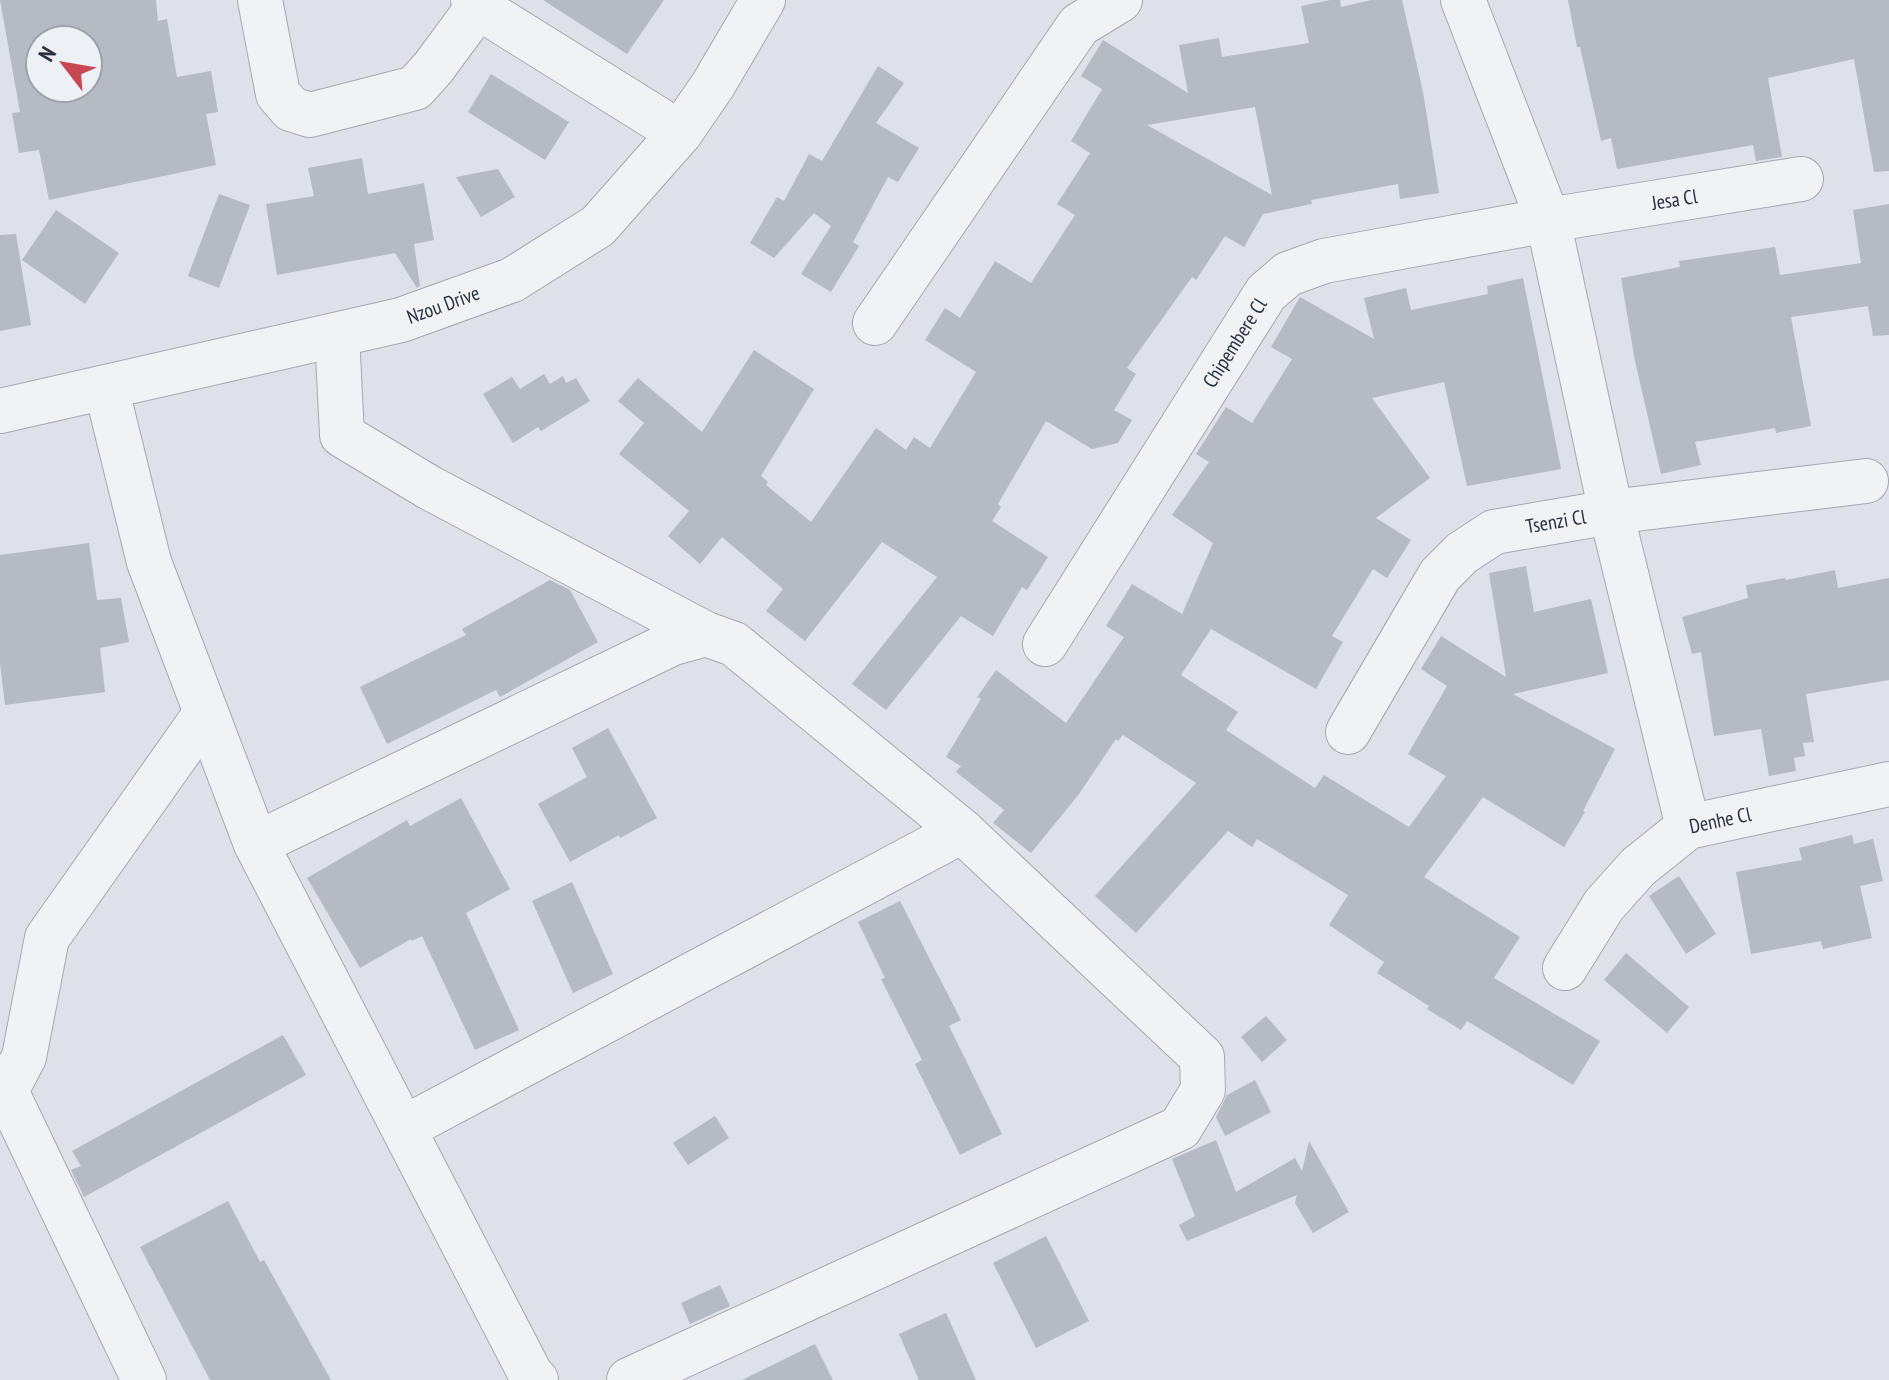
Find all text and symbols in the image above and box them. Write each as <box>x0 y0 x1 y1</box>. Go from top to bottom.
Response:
north arrow <box>24 24 104 104</box>
text: N <box>32 41 62 66</box>
street label: Jesa Cl <box>1649 183 1700 216</box>
street label: Nzou Drive <box>403 280 483 330</box>
street label: Chipembere Cl <box>1197 293 1273 392</box>
street label: Tsenzi Cl <box>1524 503 1588 539</box>
street label: Denhe Cl <box>1687 801 1754 839</box>

